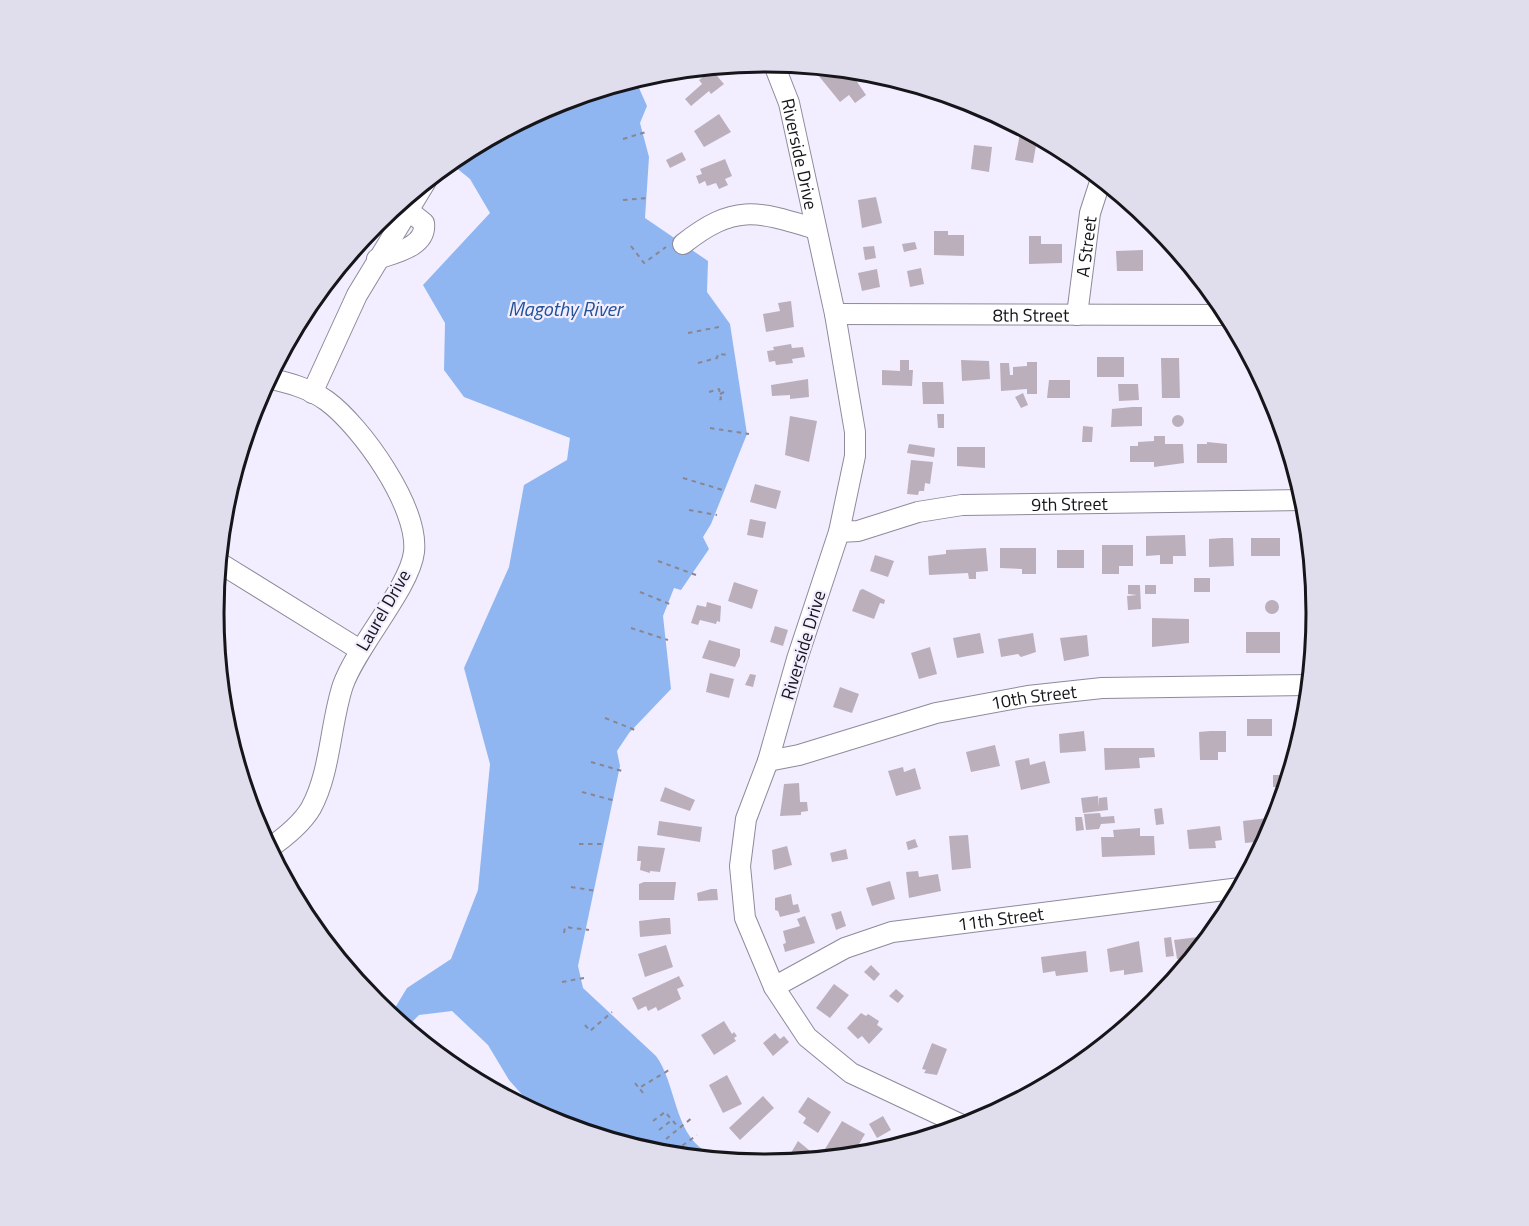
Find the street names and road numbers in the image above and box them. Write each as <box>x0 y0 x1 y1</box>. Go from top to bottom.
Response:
street label: Riverside Drive <box>775 96 825 212</box>
street label: A Street <box>1068 214 1103 279</box>
street label: 8th Street <box>993 301 1070 328</box>
street label: 9th Street <box>1031 489 1109 517</box>
street label: Laurel Drive <box>349 564 417 656</box>
street label: Riverside Drive <box>774 587 832 703</box>
street label: 10th Street <box>988 677 1079 716</box>
street label: 11th Street <box>956 899 1046 937</box>

